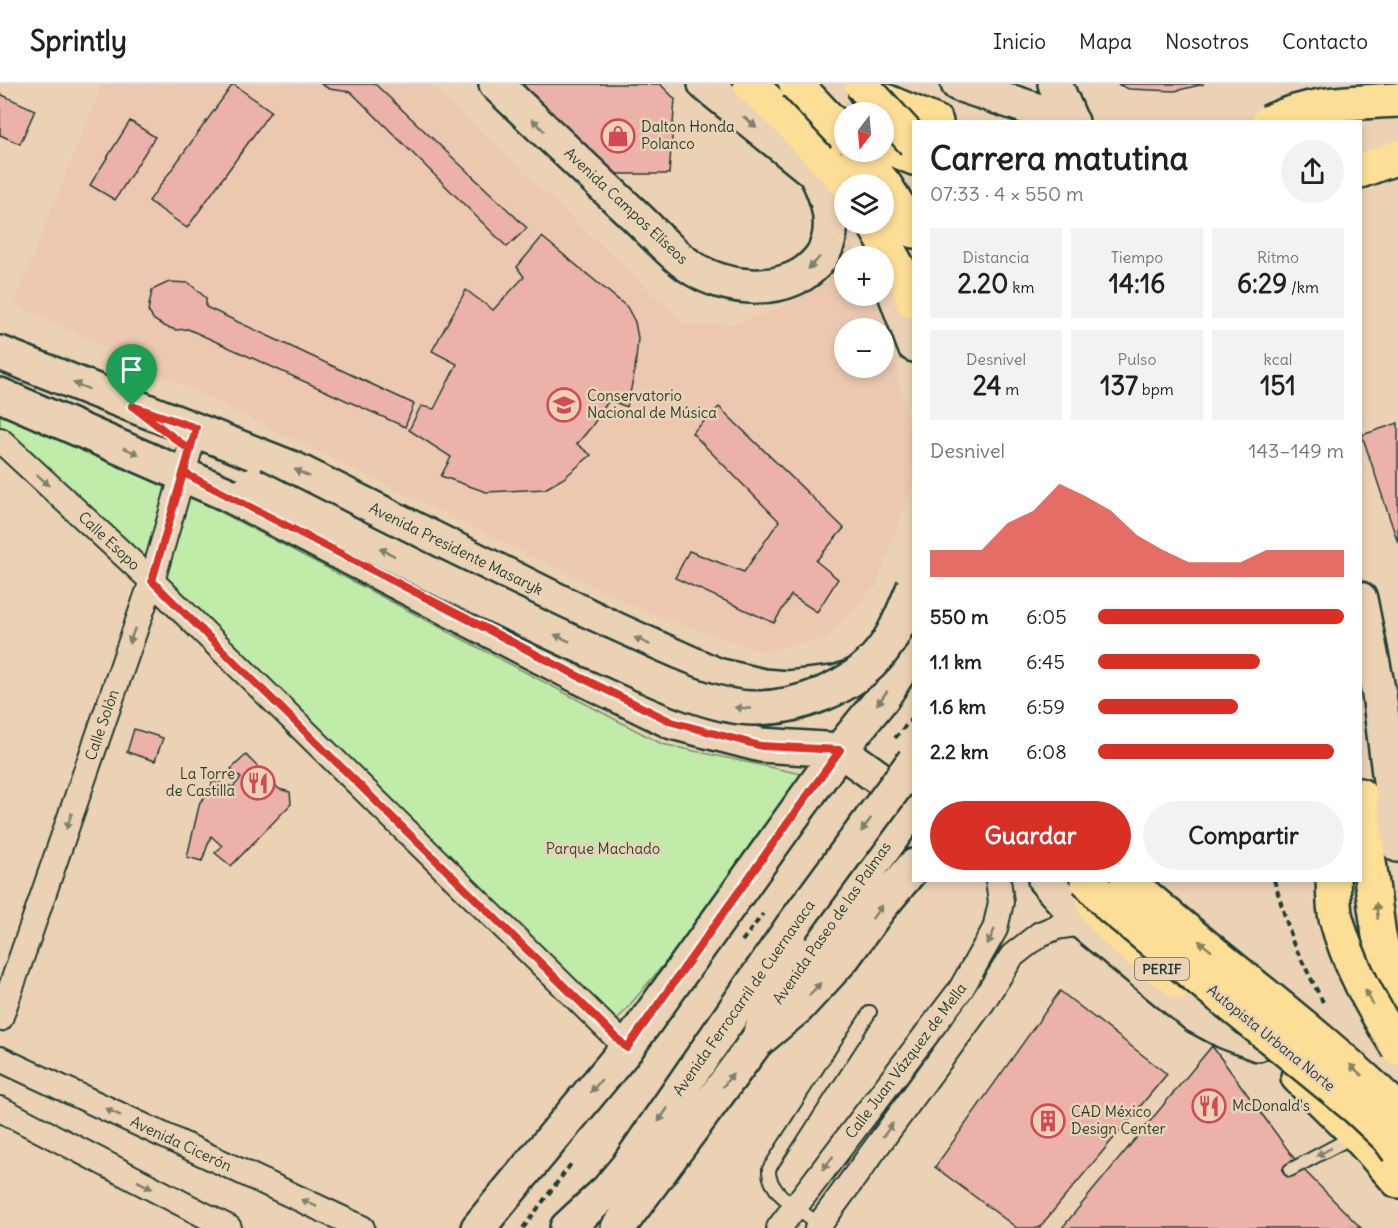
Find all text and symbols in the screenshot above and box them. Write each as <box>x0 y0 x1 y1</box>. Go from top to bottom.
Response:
text: Sprintly <box>30 23 127 59</box>
text: Inicio <box>993 28 1046 55</box>
text: Mapa <box>1079 28 1132 55</box>
text: Nosotros <box>1165 28 1249 55</box>
text: Contacto <box>1282 28 1368 55</box>
north arrow <box>834 102 894 162</box>
map controls <box>834 102 894 378</box>
one-way arrow <box>743 115 758 127</box>
place label: Dalton Honda Polanco <box>641 117 735 153</box>
one-way arrow <box>532 118 546 132</box>
shop icon: Dalton Honda Polanco <box>600 118 636 154</box>
text: Carrera matutina <box>930 137 1188 179</box>
button: share <box>1281 140 1344 203</box>
street label: Avenida Campos Elíseos <box>560 143 692 268</box>
button: layers <box>834 174 894 234</box>
text: 07:33 · 4 × 550 m <box>930 181 1084 206</box>
button: + <box>834 246 894 306</box>
text: Distancia <box>963 247 1029 267</box>
text: Tiempo <box>1111 247 1163 267</box>
text: Ritmo <box>1257 247 1299 267</box>
one-way arrow <box>807 256 821 271</box>
text: 2.20 <box>957 267 1008 300</box>
text: 14:16 <box>1109 267 1165 300</box>
text: 6:29 <box>1237 267 1287 300</box>
text: km <box>1008 277 1035 297</box>
text: /km <box>1287 277 1319 297</box>
button: − <box>834 318 894 378</box>
pin <box>106 344 157 406</box>
text: Desnivel <box>966 349 1026 369</box>
text: Pulso <box>1118 349 1156 369</box>
text: kcal <box>1264 349 1292 369</box>
icon: arrive <box>115 353 148 386</box>
text: 24 <box>973 369 1002 402</box>
text: 137 <box>1100 369 1138 402</box>
text: 151 <box>1260 369 1296 402</box>
text: m <box>1002 379 1019 399</box>
text: bpm <box>1138 379 1174 399</box>
one-way arrow <box>72 380 90 390</box>
place label: Conservatorio Nacional de Música <box>587 386 717 422</box>
school or university icon: Conservatorio Nacional de Música <box>546 387 582 423</box>
text: Desnivel <box>930 438 1005 463</box>
text: 143–149 m <box>1248 438 1344 463</box>
one-way arrow <box>122 447 140 456</box>
one-way arrow <box>293 468 310 477</box>
one-way arrow <box>35 473 50 486</box>
street label: Avenida Presidente Masaryk <box>366 498 547 599</box>
street label: Calle Esopo <box>74 507 144 574</box>
one-way arrow <box>378 547 395 557</box>
text: 550 m <box>930 604 988 629</box>
text: 6:05 <box>1026 604 1067 629</box>
one-way arrow <box>127 627 137 645</box>
one-way arrow <box>552 633 570 643</box>
one-way arrow <box>633 636 650 645</box>
text: 1.1 km <box>930 649 982 674</box>
text: 6:45 <box>1026 649 1065 674</box>
street label: Calle Solòn <box>81 686 123 763</box>
one-way arrow <box>876 690 888 705</box>
text: 1.6 km <box>930 694 986 719</box>
text: 6:59 <box>1026 694 1065 719</box>
one-way arrow <box>734 703 753 712</box>
text: 2.2 km <box>930 739 989 764</box>
text: 6:08 <box>1026 739 1067 764</box>
place label: La Torre de Castilla <box>166 764 235 800</box>
restaurant icon: La Torre de Castilla <box>240 765 276 801</box>
button: Guardar <box>930 801 1131 870</box>
button: Compartir <box>1143 801 1344 870</box>
one-way arrow <box>63 812 73 830</box>
one-way arrow <box>861 817 872 833</box>
street label: Avenida Paseo de las Palmas <box>768 838 895 1008</box>
park label: Parque Machado <box>546 839 660 858</box>
street label: Avenida Ferrocarril de Cuernavaca <box>668 896 819 1099</box>
one-way arrow <box>1372 902 1382 921</box>
one-way arrow <box>870 904 882 919</box>
one-way arrow <box>987 929 996 946</box>
one-way arrow <box>1197 940 1213 953</box>
road number: PERIF <box>1135 958 1189 980</box>
street label: Calle Juan Vázquez de Mella <box>841 979 971 1142</box>
street label: Autopista Urbana Norte <box>1203 980 1339 1095</box>
one-way arrow <box>808 982 822 997</box>
one-way arrow <box>1364 988 1374 1005</box>
one-way arrow <box>1349 1064 1364 1077</box>
one-way arrow <box>722 1072 734 1088</box>
one-way arrow <box>590 1078 603 1093</box>
restaurant icon: McDonald's <box>1191 1088 1227 1124</box>
place label: McDonald's <box>1232 1096 1310 1115</box>
place label: CAD México Design Center <box>1071 1102 1166 1138</box>
building icon: CAD México Design Center <box>1030 1103 1066 1139</box>
one-way arrow <box>657 1106 669 1122</box>
one-way arrow <box>105 1108 122 1117</box>
street label: Avenida Cicerón <box>127 1112 235 1175</box>
one-way arrow <box>882 1123 894 1138</box>
one-way arrow <box>1315 1147 1332 1157</box>
one-way arrow <box>823 1156 835 1171</box>
one-way arrow <box>137 1180 154 1189</box>
one-way arrow <box>301 1199 318 1208</box>

